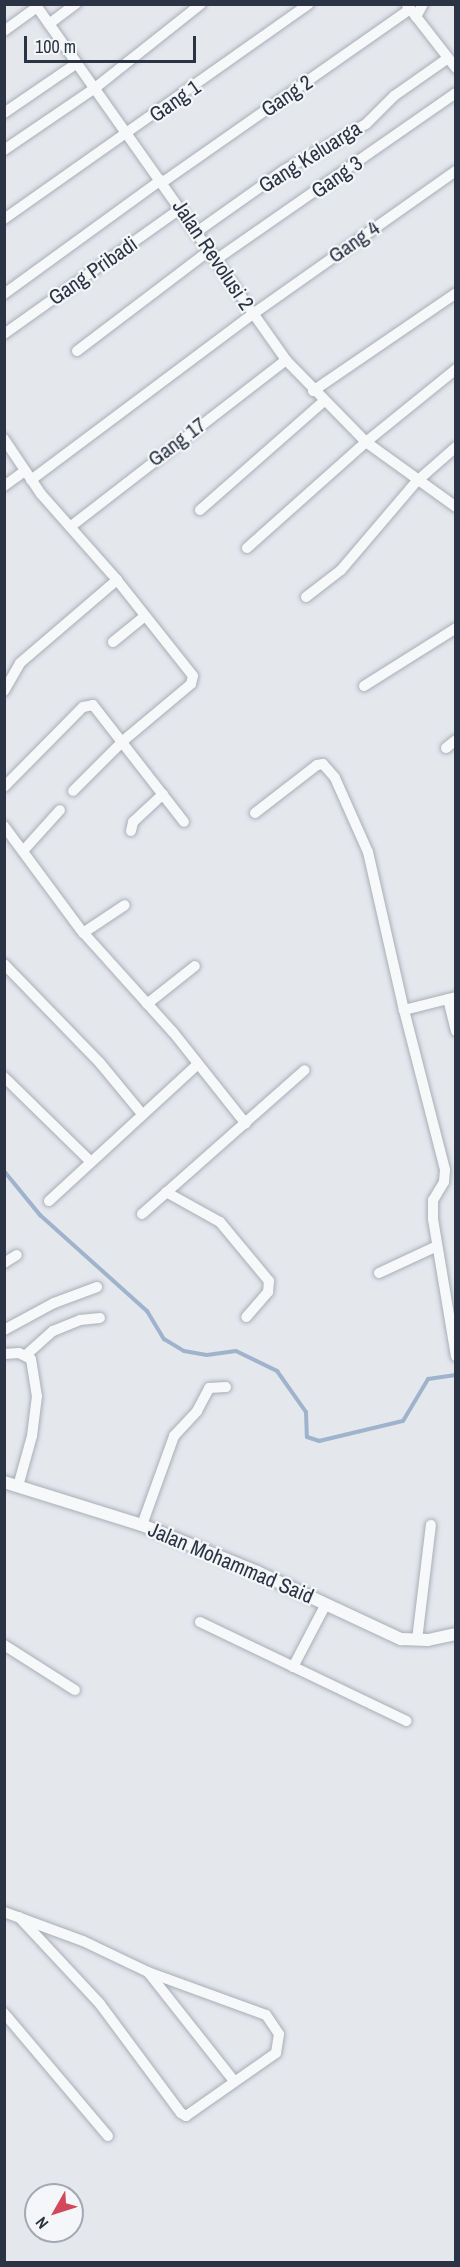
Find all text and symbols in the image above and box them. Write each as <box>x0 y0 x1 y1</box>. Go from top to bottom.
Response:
scale bar <box>27 24 200 62</box>
text: 100 m <box>35 34 76 59</box>
street label: Gang 2 <box>257 70 317 122</box>
street label: Gang 1 <box>145 74 205 128</box>
street label: Gang Keluarga <box>254 116 366 198</box>
street label: Gang 3 <box>307 150 367 204</box>
street label: Jalan Revolusi 2 <box>167 195 259 315</box>
street label: Gang 4 <box>324 215 384 269</box>
street label: Gang Pribadi <box>44 231 142 311</box>
street label: Gang 17 <box>143 412 211 472</box>
street label: Jalan Mohammad Said <box>145 1517 317 1609</box>
north arrow <box>24 2183 84 2243</box>
text: N <box>30 2212 53 2234</box>

